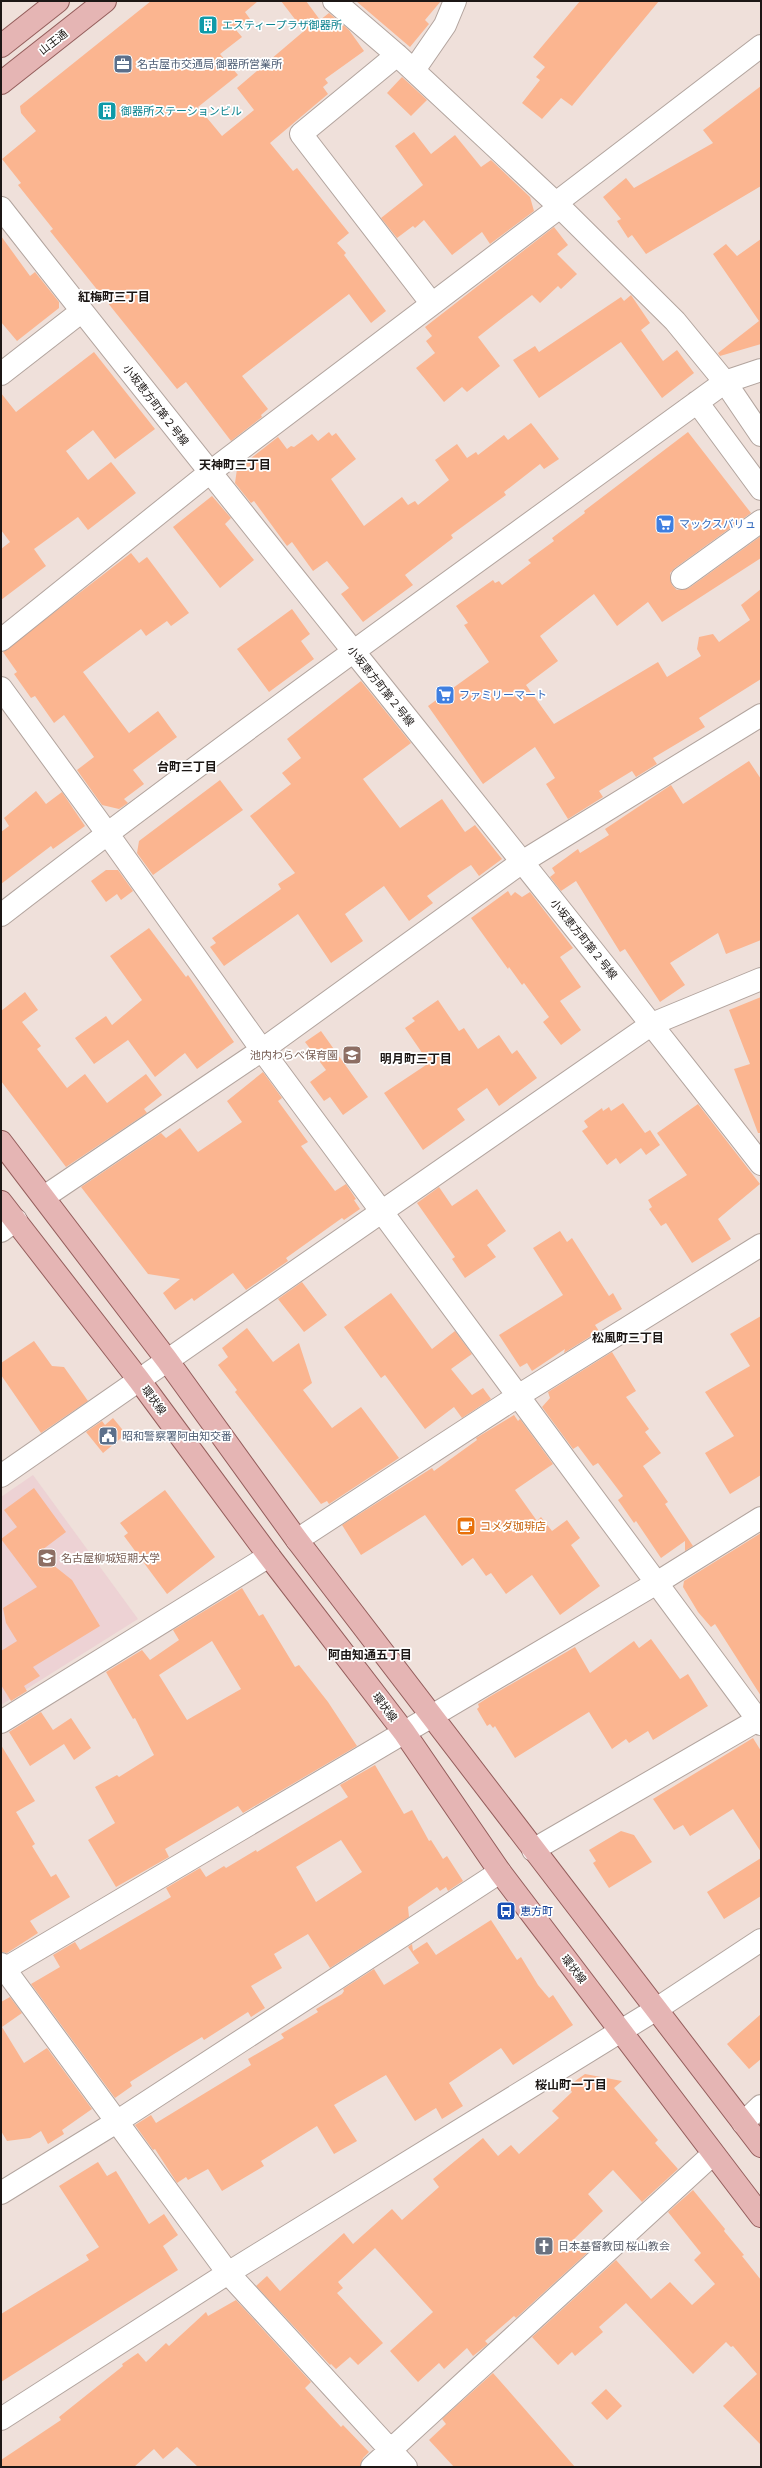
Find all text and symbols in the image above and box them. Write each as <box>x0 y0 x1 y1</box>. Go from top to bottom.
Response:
building icon: エスティープラザ御器所 <box>197 14 219 36</box>
place label: エスティープラザ御器所 <box>222 18 343 31</box>
street label: 山王通 <box>36 26 70 57</box>
office icon: 名古屋市交通局 御器所営業所 <box>112 53 134 75</box>
place label: 名古屋市交通局 御器所営業所 <box>137 57 283 70</box>
building icon: 御器所ステーションビル <box>96 100 118 122</box>
place label: 御器所ステーションビル <box>120 104 242 117</box>
district label: 紅梅町三丁目 <box>78 289 150 303</box>
street label: 小坂恵方町第２号線 <box>121 362 192 448</box>
district label: 天神町三丁目 <box>199 457 271 471</box>
supermarket icon: マックスバリュ <box>654 513 676 535</box>
place label: マックスバリュ <box>679 517 756 530</box>
street label: 小坂恵方町第２号線 <box>345 643 418 728</box>
supermarket icon: ファミリーマート <box>434 684 456 706</box>
place label: ファミリーマート <box>459 688 547 701</box>
district label: 台町三丁目 <box>157 759 217 773</box>
street label: 小坂恵方町第２号線 <box>548 896 621 981</box>
school or university icon: 池内わらべ保育園 <box>341 1044 363 1066</box>
place label: 池内わらべ保育園 <box>250 1048 338 1061</box>
district label: 明月町三丁目 <box>380 1051 452 1065</box>
district label: 松風町三丁目 <box>592 1330 664 1344</box>
street label: 環状線 <box>139 1383 169 1417</box>
public building icon: 昭和警察署阿由知交番 <box>97 1425 119 1447</box>
place label: 昭和警察署阿由知交番 <box>122 1429 232 1442</box>
cafe icon: コメダ珈琲店 <box>455 1515 477 1537</box>
place label: コメダ珈琲店 <box>480 1519 546 1532</box>
school or university icon: 名古屋柳城短期大学 <box>36 1547 58 1569</box>
place label: 名古屋柳城短期大学 <box>61 1551 160 1564</box>
district label: 阿由知通五丁目 <box>328 1647 412 1661</box>
street label: 環状線 <box>370 1690 401 1724</box>
bus stop icon: 恵方町 <box>495 1900 517 1922</box>
place label: 恵方町 <box>520 1904 553 1917</box>
street label: 環状線 <box>559 1952 590 1986</box>
district label: 桜山町一丁目 <box>535 2077 607 2091</box>
church icon: 日本基督教団 桜山教会 <box>533 2235 555 2257</box>
place label: 日本基督教団 桜山教会 <box>558 2239 670 2252</box>

